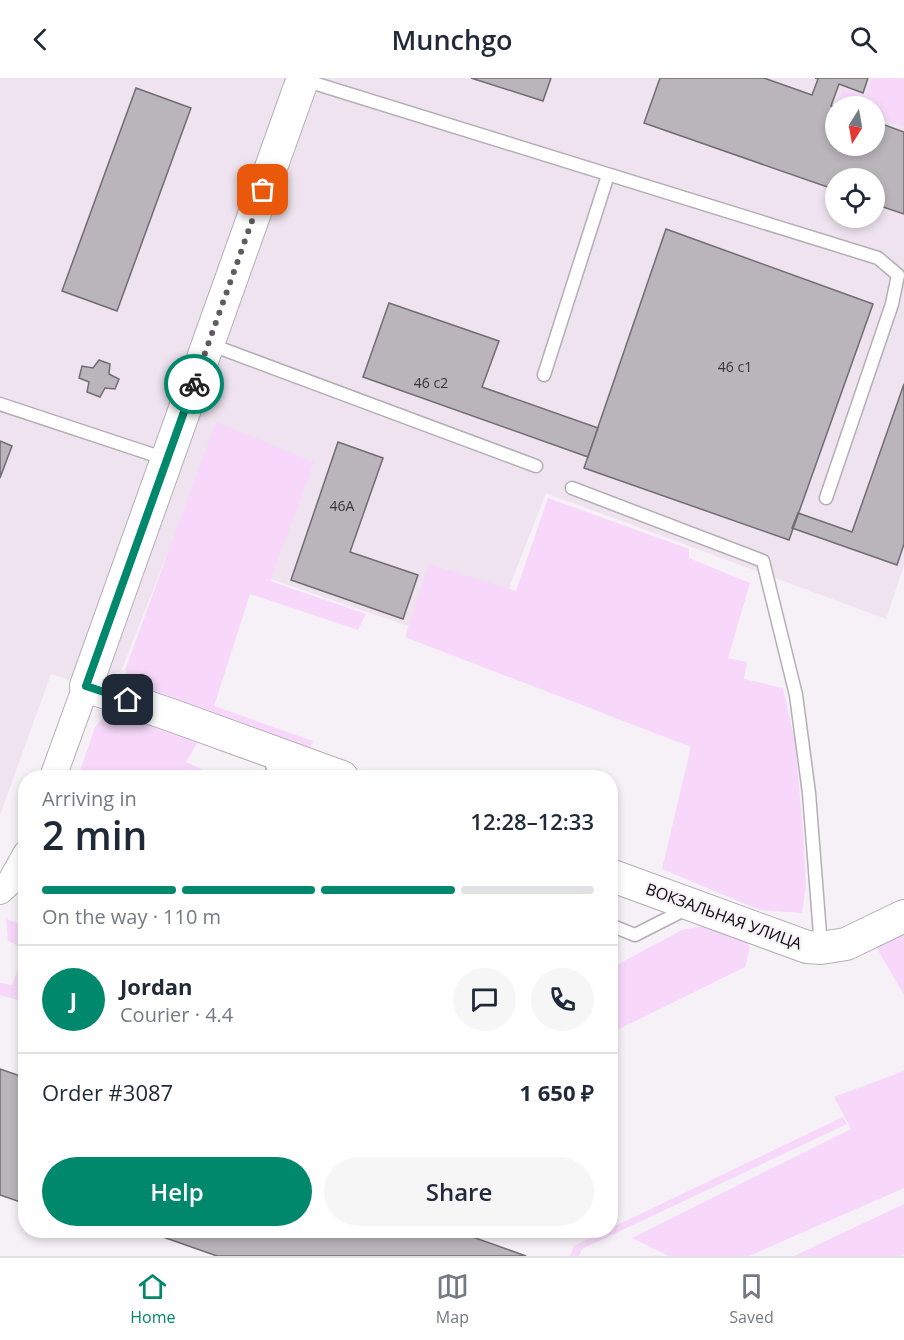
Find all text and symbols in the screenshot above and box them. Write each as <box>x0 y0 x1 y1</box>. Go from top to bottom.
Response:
text: Munchgo <box>391 21 513 58</box>
icon: back <box>24 23 57 56</box>
icon: search <box>847 23 880 56</box>
north arrow <box>825 96 885 156</box>
map controls <box>825 96 885 228</box>
pin <box>237 164 288 215</box>
button: locate <box>825 168 885 228</box>
icon: bag <box>246 173 279 206</box>
courier <box>164 354 224 414</box>
house number: 46 с1 <box>718 357 752 376</box>
icon: bike <box>178 368 211 401</box>
house number: 46 с2 <box>414 373 448 392</box>
house number: 46А <box>330 496 355 515</box>
pin <box>102 674 153 725</box>
icon: home <box>111 683 144 716</box>
text: Arriving in <box>42 785 137 812</box>
text: 12:28–12:33 <box>470 806 594 836</box>
text: 2 min <box>42 808 147 861</box>
street label: ВОКЗАЛЬНАЯ УЛИЦА <box>643 877 806 955</box>
text: On the way · 110 m <box>42 903 221 930</box>
button: chat <box>453 968 516 1031</box>
button: phone <box>531 968 594 1031</box>
text: Jordan <box>120 971 193 1001</box>
text: J <box>70 984 77 1014</box>
text: Courier · 4.4 <box>120 1001 233 1028</box>
text: Order #3087 <box>42 1077 173 1107</box>
text: 1 650 ₽ <box>519 1077 594 1107</box>
button: Help <box>42 1157 312 1226</box>
button: Share <box>324 1157 594 1226</box>
tab: Home <box>130 1270 175 1328</box>
tab: Map <box>436 1270 469 1328</box>
tab: Saved <box>729 1270 774 1328</box>

